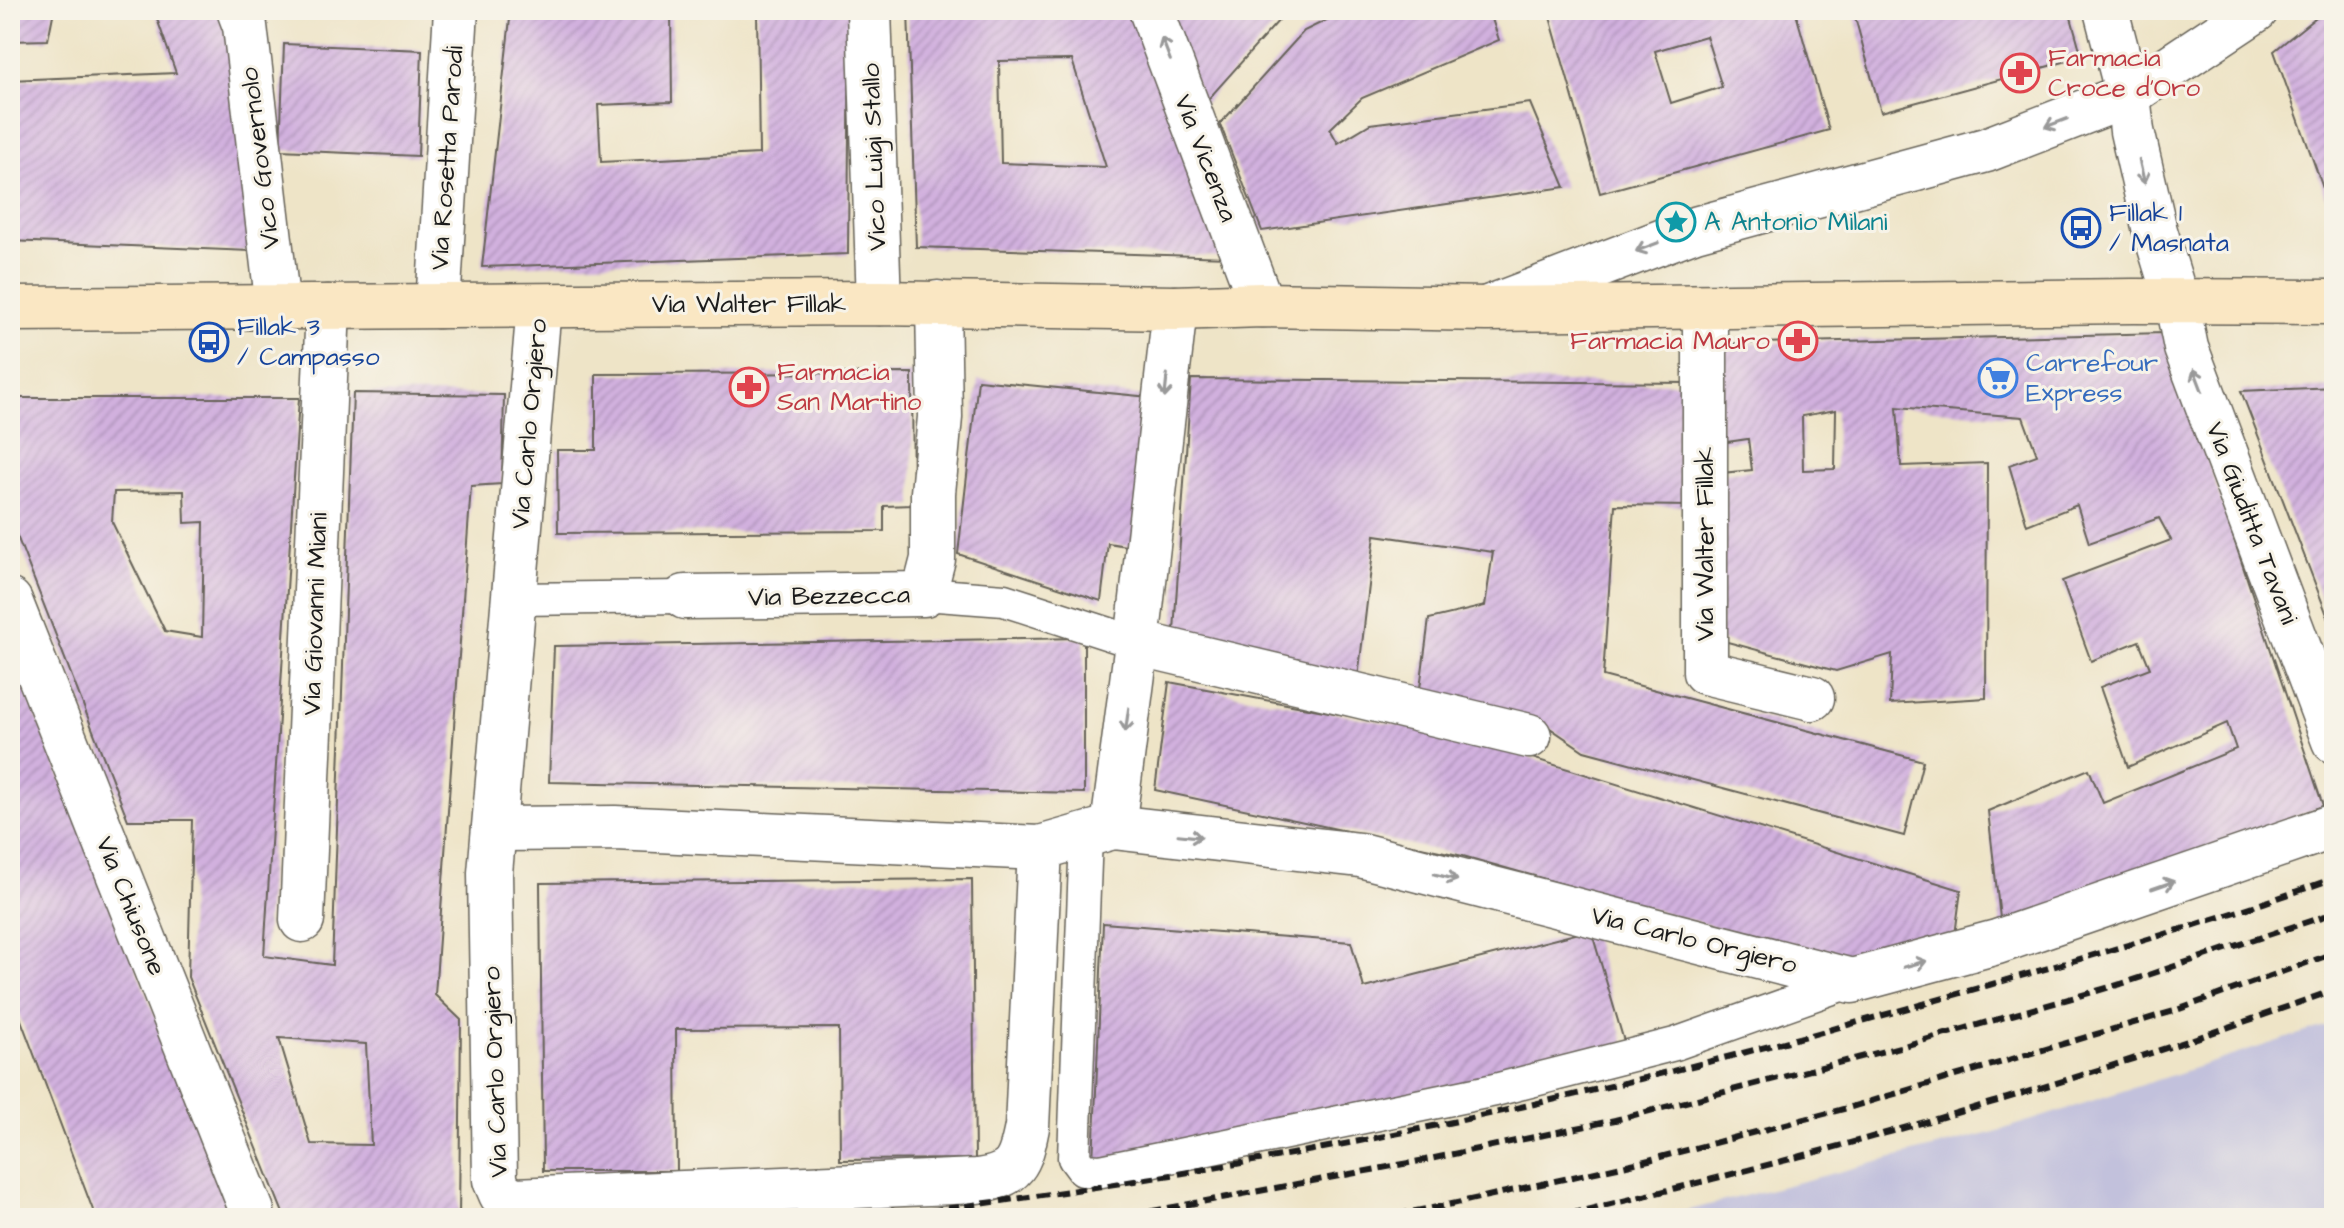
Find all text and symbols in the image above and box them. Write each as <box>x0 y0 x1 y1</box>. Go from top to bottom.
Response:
one-way arrow <box>1157 37 1172 62</box>
place label: Farmacia Croce d'Oro <box>2048 40 2201 106</box>
street label: Via Rosetta Parodi <box>421 45 473 271</box>
pharmacy icon: Farmacia Croce d'Oro <box>1999 52 2041 94</box>
street label: Vico Luigi Stallo <box>853 62 897 252</box>
street label: Vico Governolo <box>231 65 289 251</box>
street label: Via Vicenza <box>1165 89 1247 227</box>
one-way arrow <box>2044 117 2069 131</box>
one-way arrow <box>2135 159 2150 184</box>
place label: Fillak 1 / Masnata <box>2109 195 2229 261</box>
place icon: A Antonio Milani <box>1655 201 1697 243</box>
place label: A Antonio Milani <box>1704 204 1888 240</box>
bus stop icon: Fillak 1 / Masnata <box>2060 207 2102 249</box>
one-way arrow <box>1635 241 1659 255</box>
street label: Via Walter Fillak <box>652 286 846 322</box>
place label: Fillak 3 / Campasso <box>237 309 380 375</box>
street label: Via Carlo Orgiero <box>502 317 558 531</box>
pharmacy icon: Farmacia Mauro <box>1777 320 1819 362</box>
bus stop icon: Fillak 3 / Campasso <box>188 321 230 363</box>
place label: Farmacia Mauro <box>1570 323 1770 359</box>
place label: Carrefour Express <box>2026 345 2158 411</box>
place label: Farmacia San Martino <box>777 354 922 420</box>
supermarket icon: Carrefour Express <box>1977 357 2019 399</box>
pharmacy icon: Farmacia San Martino <box>728 366 770 408</box>
one-way arrow <box>2190 368 2204 393</box>
one-way arrow <box>1158 372 1173 399</box>
street label: Via Giuditta Tavani <box>2197 417 2307 629</box>
street label: Via Walter Fillak <box>1687 447 1723 641</box>
street label: Via Giovanni Miani <box>293 512 337 716</box>
street label: Via Bezzecca <box>748 577 910 615</box>
one-way arrow <box>1119 707 1134 732</box>
one-way arrow <box>1176 829 1203 844</box>
street label: Via Chiusone <box>87 831 175 981</box>
one-way arrow <box>1433 871 1459 886</box>
one-way arrow <box>2150 877 2175 892</box>
street label: Via Carlo Orgiero <box>1587 897 1801 985</box>
one-way arrow <box>1902 956 1928 971</box>
street label: Via Carlo Orgiero <box>473 965 519 1178</box>

